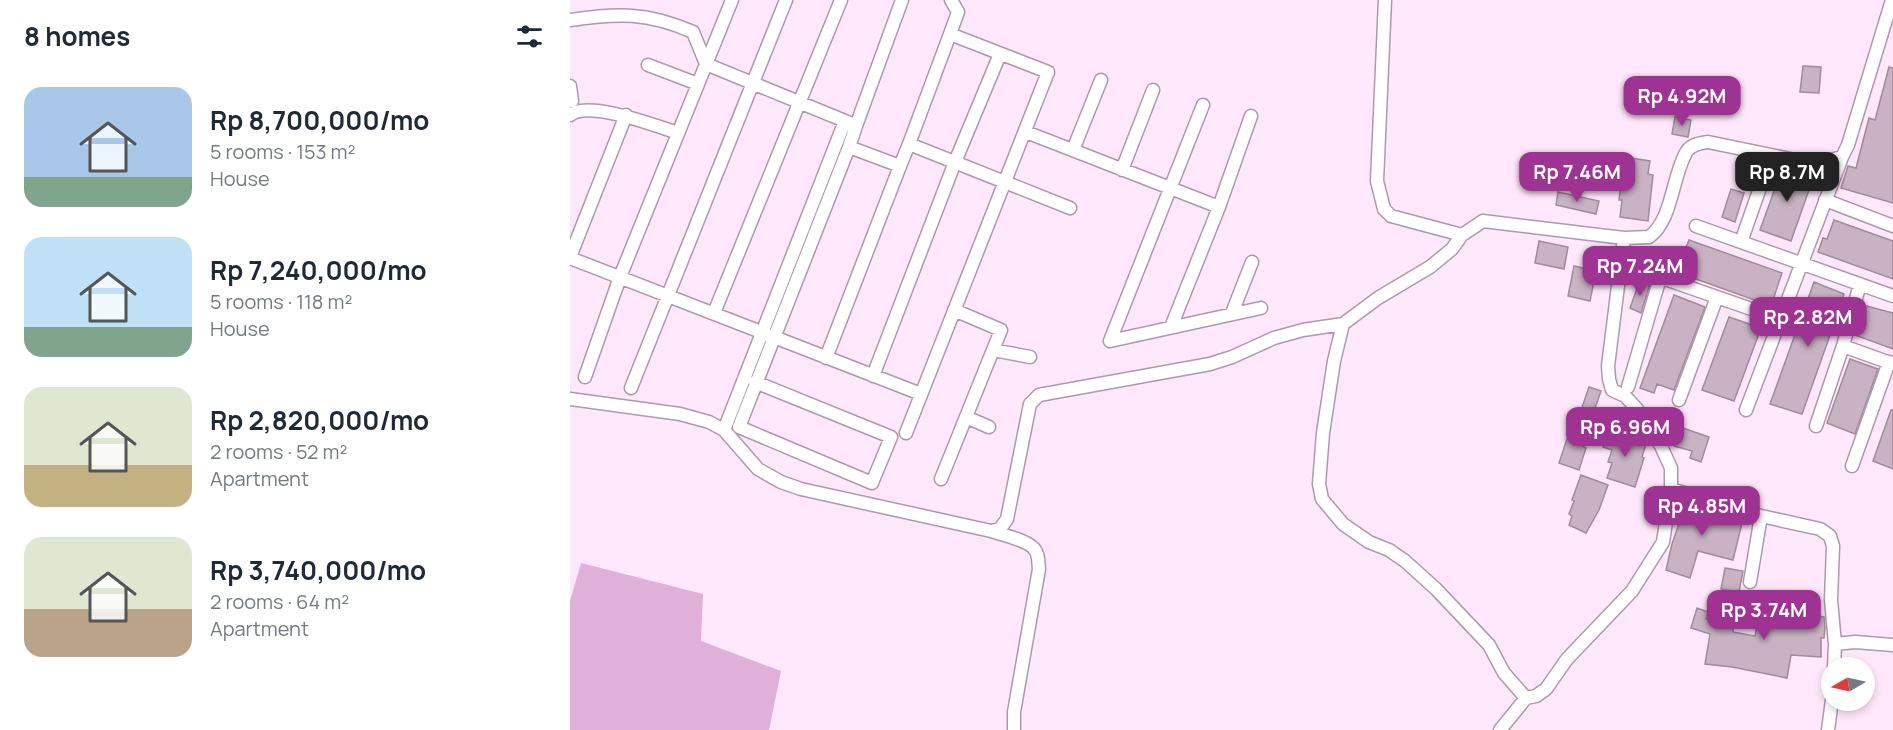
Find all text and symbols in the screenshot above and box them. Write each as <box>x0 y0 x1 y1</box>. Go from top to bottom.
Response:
text: 8 homes <box>24 18 130 54</box>
icon: filters <box>513 20 546 53</box>
pin: Rp 4.92M <box>1620 76 1744 127</box>
text: Rp 4.92M <box>1638 82 1726 109</box>
text: Rp 8,700,000/mo <box>210 102 429 138</box>
icon: home <box>72 111 144 183</box>
text: 5 rooms · 153 m² <box>210 138 356 165</box>
pin: Rp 7.46M <box>1515 152 1639 203</box>
pin: Rp 8.7M <box>1732 152 1842 203</box>
text: Rp 7.46M <box>1533 158 1621 185</box>
text: Rp 8.7M <box>1749 158 1825 185</box>
text: House <box>210 165 270 192</box>
pin: Rp 7.24M <box>1578 246 1702 297</box>
text: Rp 7,240,000/mo <box>210 252 427 288</box>
text: Rp 7.24M <box>1597 252 1683 279</box>
icon: home <box>72 261 144 333</box>
text: 5 rooms · 118 m² <box>210 288 352 315</box>
pin: Rp 2.82M <box>1746 297 1870 348</box>
text: Rp 2.82M <box>1764 303 1852 330</box>
text: House <box>210 315 270 342</box>
text: Rp 2,820,000/mo <box>210 402 429 438</box>
pin: Rp 6.96M <box>1563 407 1687 458</box>
icon: home <box>72 411 144 483</box>
text: Rp 6.96M <box>1580 413 1670 440</box>
text: 2 rooms · 52 m² <box>210 438 347 465</box>
text: Apartment <box>210 465 309 492</box>
pin: Rp 4.85M <box>1640 486 1764 537</box>
text: Rp 4.85M <box>1658 492 1746 519</box>
text: Rp 3,740,000/mo <box>210 552 426 588</box>
icon: home <box>72 561 144 633</box>
text: 2 rooms · 64 m² <box>210 588 349 615</box>
pin: Rp 3.74M <box>1702 590 1826 641</box>
text: Rp 3.74M <box>1721 596 1807 623</box>
text: Apartment <box>210 615 309 642</box>
north arrow <box>1821 657 1875 711</box>
map controls <box>1821 657 1875 711</box>

